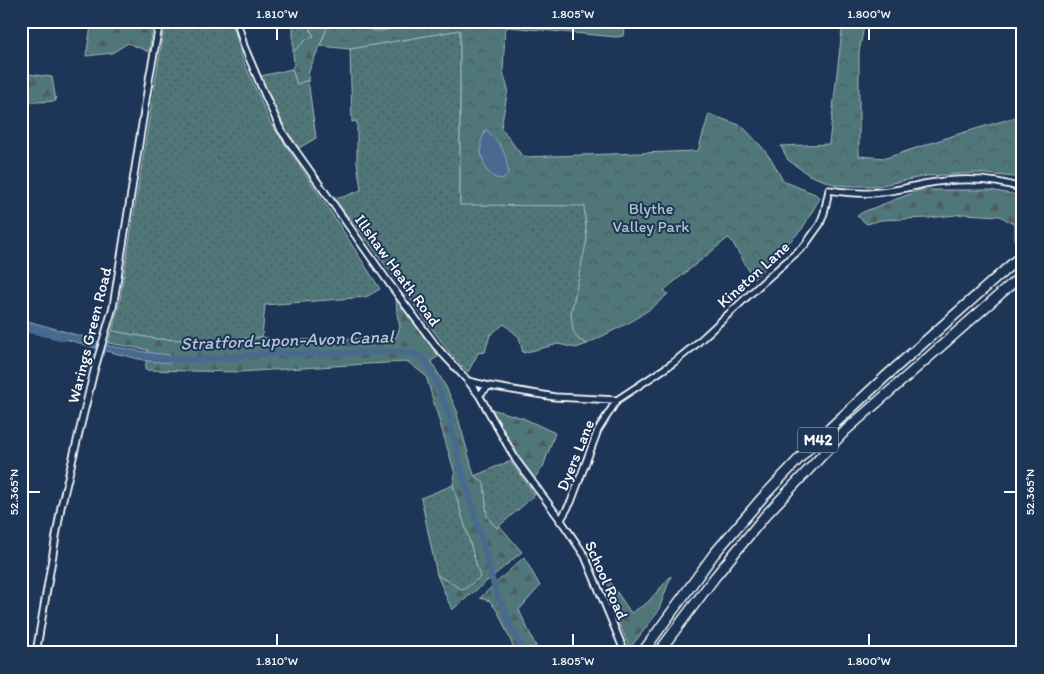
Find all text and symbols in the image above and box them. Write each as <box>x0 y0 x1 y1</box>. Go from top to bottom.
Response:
text: 1.810°W <box>256 7 298 21</box>
text: 1.805°W <box>552 7 594 21</box>
text: 1.800°W <box>847 7 891 21</box>
park label: Blythe Valley Park <box>613 199 689 236</box>
street label: Illshaw Heath Road <box>351 211 445 330</box>
street label: Kineton Lane <box>713 237 793 312</box>
street label: Warings Green Road <box>63 265 116 405</box>
water label: Stratford-upon-Avon Canal <box>180 325 396 355</box>
street label: Dyers Lane <box>553 417 598 494</box>
road number: M42 <box>798 428 838 452</box>
text: 52.365°N <box>7 469 21 515</box>
text: 52.365°N <box>1023 469 1037 515</box>
street label: School Road <box>581 538 632 623</box>
text: 1.810°W <box>256 654 298 668</box>
text: 1.805°W <box>552 654 594 668</box>
text: 1.800°W <box>847 654 891 668</box>

